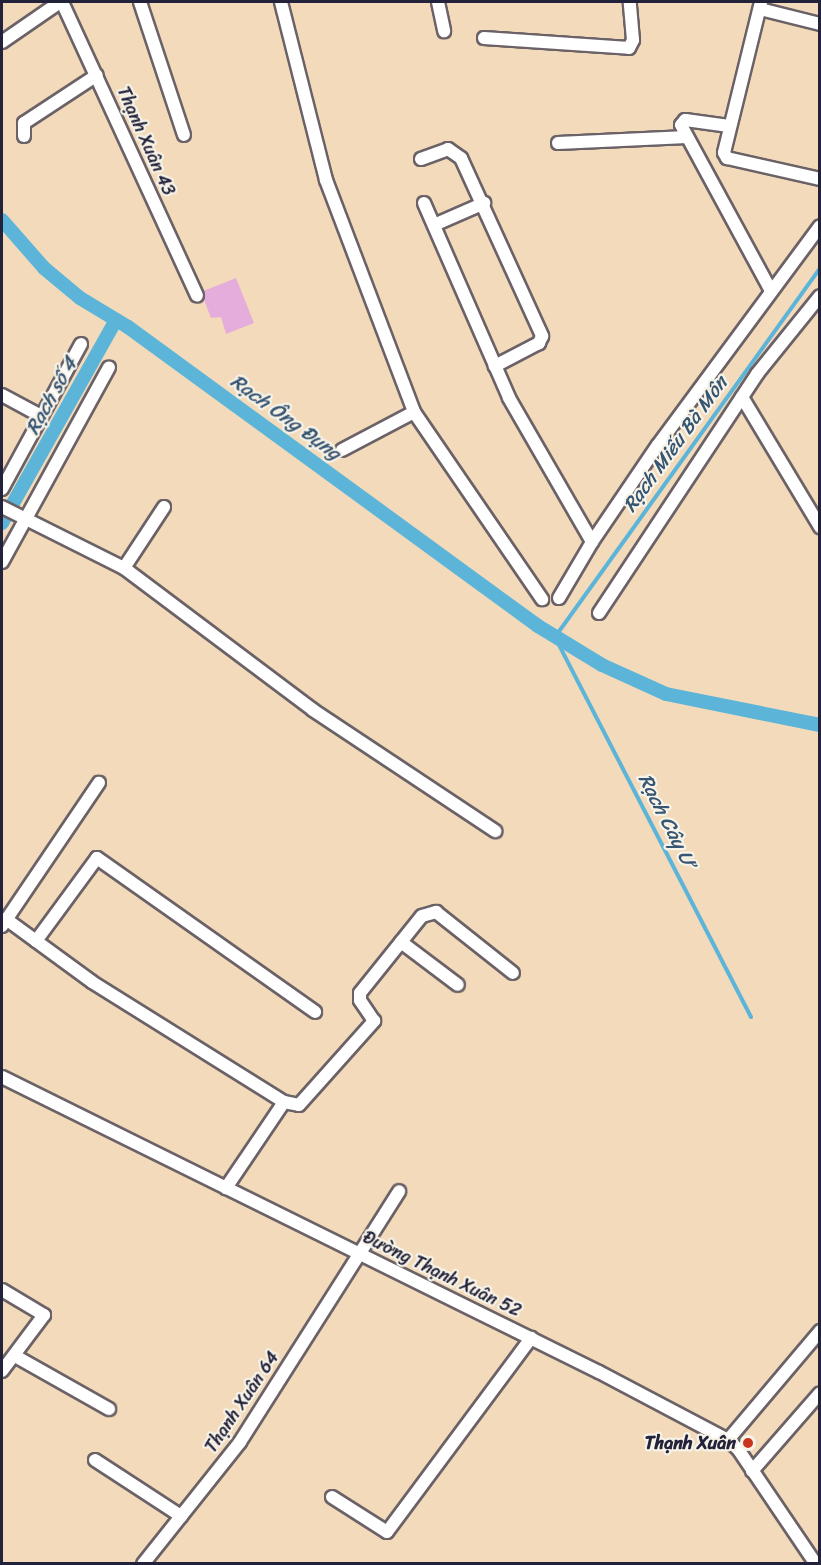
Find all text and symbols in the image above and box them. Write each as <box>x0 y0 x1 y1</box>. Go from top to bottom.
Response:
street label: Thạnh Xuân 43 <box>112 83 180 199</box>
water label: Rạch số 4 <box>20 353 82 439</box>
water label: Rạch Ông Đụng <box>226 369 346 465</box>
water label: Rạch Miếu Bà Môn <box>618 372 732 516</box>
water label: Rạch Cây Ư <box>633 769 701 871</box>
street label: Đường Thạnh Xuân 52 <box>359 1226 525 1322</box>
street label: Thạnh Xuân 64 <box>200 1347 284 1457</box>
place label: Thạnh Xuân <box>645 1432 736 1454</box>
marker: Thạnh Xuân <box>741 1436 755 1450</box>

